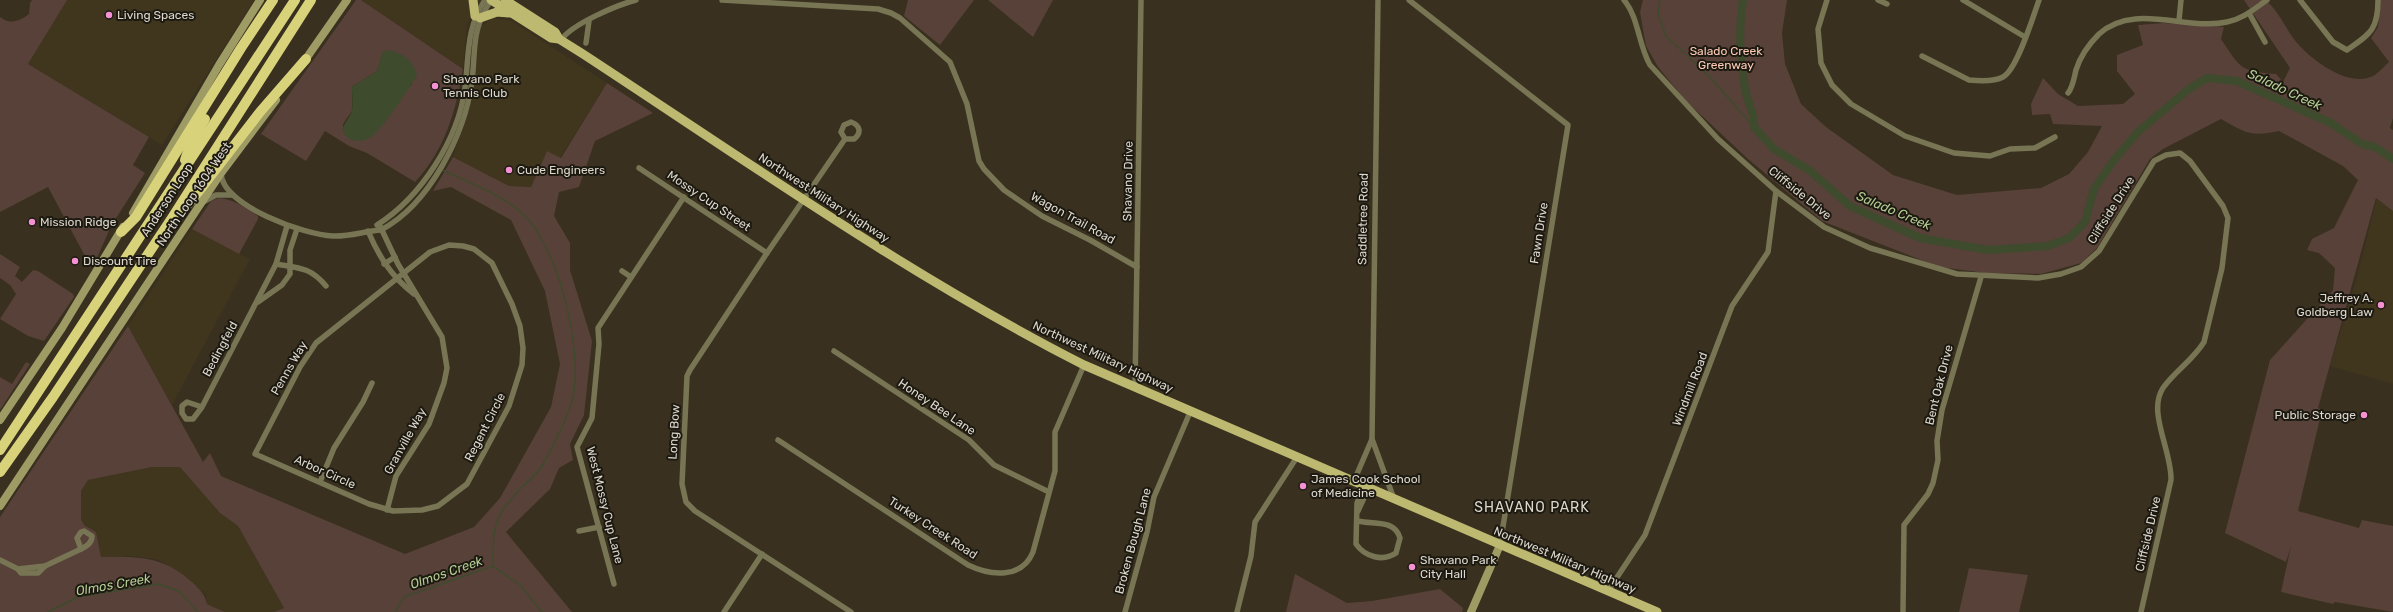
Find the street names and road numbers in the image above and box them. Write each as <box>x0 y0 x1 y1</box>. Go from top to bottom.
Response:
street label: North Loop 1604 West <box>154 139 234 249</box>
street label: Shavano Drive <box>1120 140 1136 221</box>
street label: Northwest Military Highway <box>756 150 892 246</box>
street label: Anderson Loop <box>138 161 196 239</box>
street label: Cliffside Drive <box>1766 163 1834 223</box>
street label: Mossy Cup Street <box>665 168 754 234</box>
street label: Saddletree Road <box>1355 173 1371 265</box>
street label: Cliffside Drive <box>2085 173 2137 246</box>
street label: Wagon Trail Road <box>1028 189 1118 247</box>
street label: Fawn Drive <box>1527 201 1551 265</box>
street label: Northwest Military Highway <box>1031 318 1176 396</box>
street label: Bedingfeld <box>200 319 240 379</box>
street label: Penns Way <box>268 338 310 398</box>
street label: Bent Oak Drive <box>1922 343 1956 427</box>
street label: Windmill Road <box>1670 350 1710 428</box>
street label: Honey Bee Lane <box>896 376 979 438</box>
street label: Regent Circle <box>462 390 508 464</box>
street label: Long Bow <box>666 404 682 460</box>
street label: Granville Way <box>381 405 429 477</box>
street label: West Mossy Cup Lane <box>584 445 626 565</box>
street label: Arbor Circle <box>292 452 358 492</box>
street label: Broken Bough Lane <box>1112 486 1154 595</box>
street label: Turkey Creek Road <box>886 494 980 562</box>
street label: Cliffside Drive <box>2133 495 2164 573</box>
street label: Northwest Military Highway <box>1492 524 1639 597</box>

